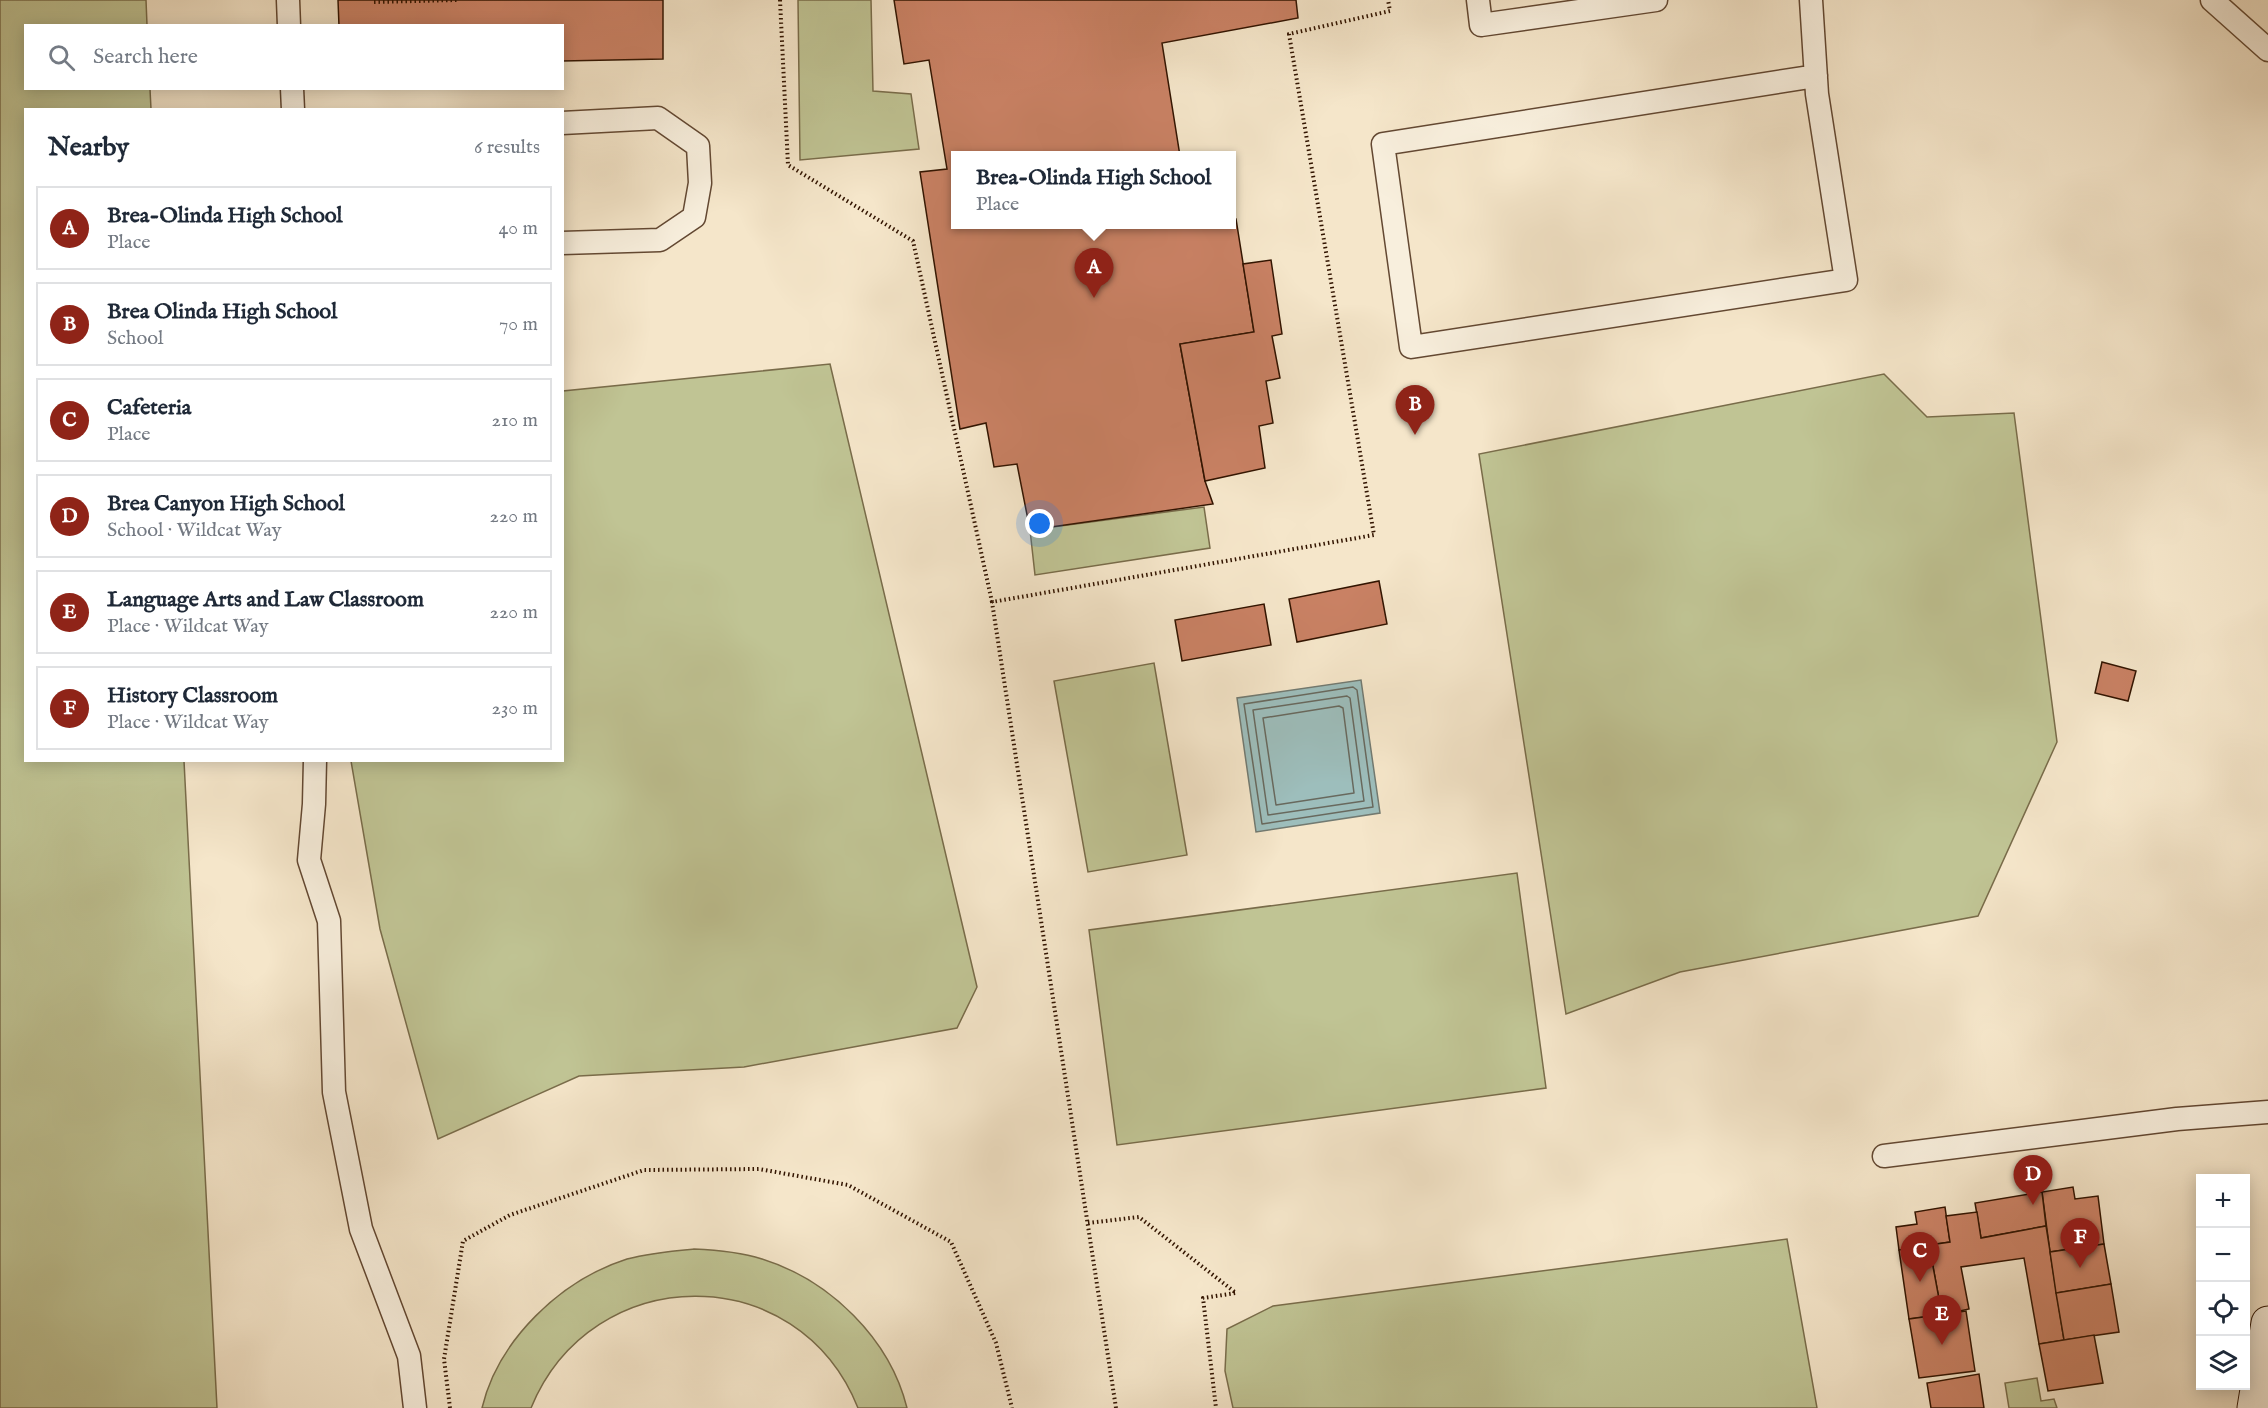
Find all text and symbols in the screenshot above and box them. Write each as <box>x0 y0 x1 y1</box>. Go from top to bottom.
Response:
search box <box>24 24 564 90</box>
icon: search <box>45 41 78 74</box>
text: Search here <box>93 43 198 71</box>
text: Nearby <box>48 131 129 164</box>
text: 6 results <box>474 135 540 160</box>
popup <box>951 151 1236 229</box>
text: Brea-Olinda High School <box>976 164 1211 192</box>
text: Place <box>976 192 1019 217</box>
text: Brea-Olinda High School <box>107 202 343 230</box>
text: A <box>63 216 76 241</box>
text: 40 m <box>499 216 538 241</box>
text: Place <box>107 230 150 255</box>
pin: A <box>1074 248 1114 298</box>
text: Brea Olinda High School <box>107 298 337 326</box>
text: B <box>63 312 76 337</box>
text: 70 m <box>499 312 538 337</box>
text: School <box>107 326 163 351</box>
pin: B <box>1396 386 1434 435</box>
text: Cafeteria <box>107 394 191 422</box>
text: C <box>62 408 77 433</box>
text: 210 m <box>492 408 538 433</box>
text: Place <box>107 422 150 447</box>
text: Brea Canyon High School <box>107 490 345 518</box>
text: D <box>61 504 78 529</box>
text: 220 m <box>490 504 538 529</box>
your location <box>1025 509 1054 538</box>
text: School · Wildcat Way <box>107 518 282 543</box>
text: Language Arts and Law Classroom <box>107 586 424 614</box>
text: E <box>63 600 76 625</box>
text: 220 m <box>490 600 538 625</box>
text: Place · Wildcat Way <box>107 614 269 639</box>
text: History Classroom <box>107 682 278 710</box>
text: F <box>63 696 76 721</box>
text: 230 m <box>492 696 538 721</box>
text: Place · Wildcat Way <box>107 710 269 735</box>
pin: D <box>2014 1156 2052 1205</box>
map controls <box>2196 1174 2250 1390</box>
button: + <box>2196 1174 2250 1228</box>
pin: F <box>2060 1218 2100 1268</box>
button: − <box>2196 1228 2250 1282</box>
pin: C <box>1900 1232 1940 1282</box>
button: locate <box>2196 1282 2250 1336</box>
pin: E <box>1922 1296 1962 1345</box>
button: layers <box>2196 1336 2250 1390</box>

